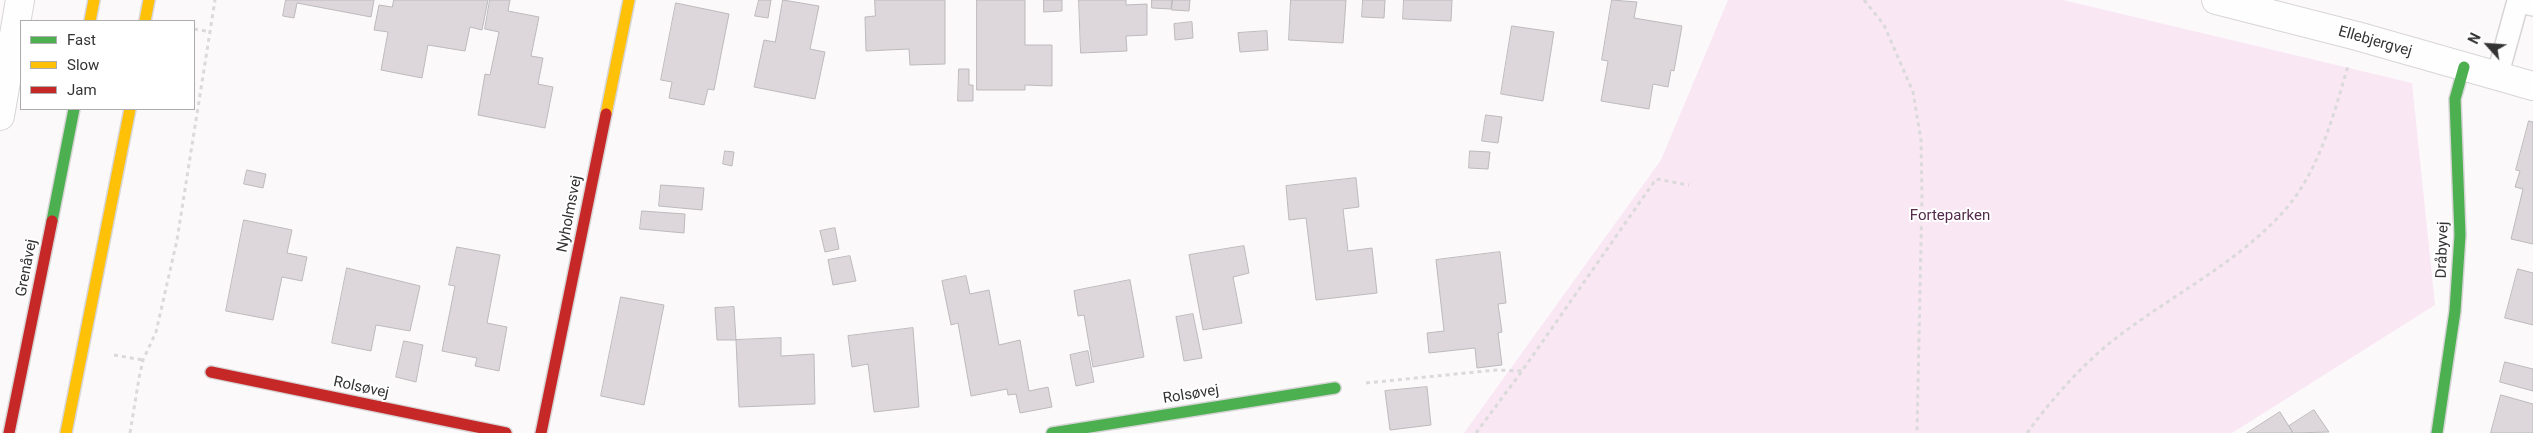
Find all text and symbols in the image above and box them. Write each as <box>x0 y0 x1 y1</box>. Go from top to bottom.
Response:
legend <box>20 20 195 110</box>
north arrow <box>2463 20 2513 70</box>
street label: Ellebjergvej <box>2336 23 2414 61</box>
text: N <box>2465 30 2484 46</box>
text: Fast <box>67 31 96 49</box>
text: Slow <box>67 56 99 74</box>
text: Jam <box>67 81 97 99</box>
street label: Nyholmsvej <box>554 174 586 254</box>
park label: Forteparken <box>1910 207 1990 225</box>
street label: Dråbyvej <box>2433 221 2453 279</box>
street label: Grenåvej <box>13 238 41 298</box>
street label: Rolsøvej <box>332 373 390 403</box>
street label: Rolsøvej <box>1162 382 1220 408</box>

